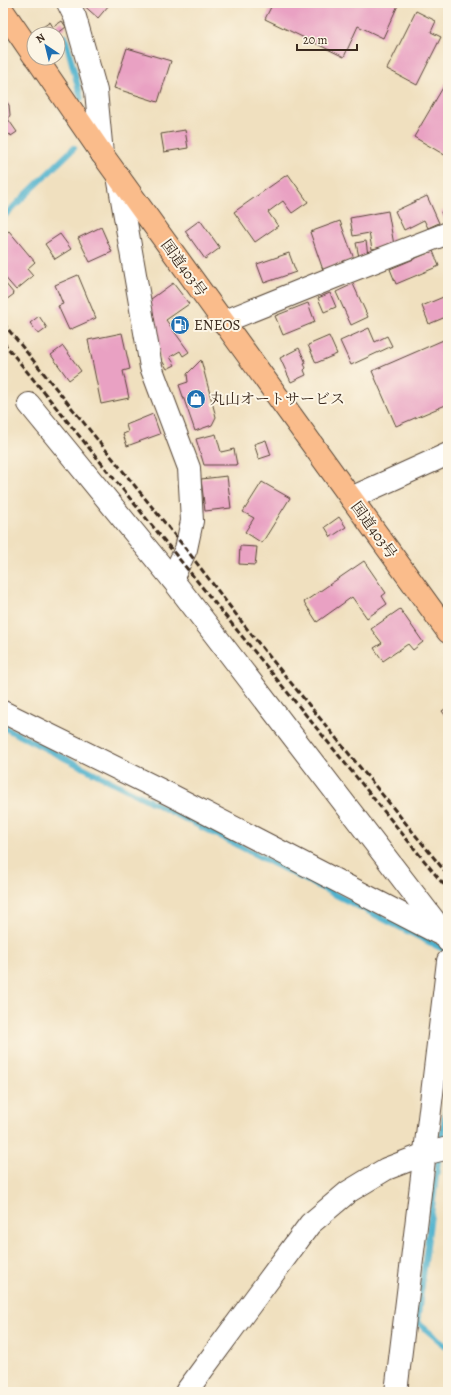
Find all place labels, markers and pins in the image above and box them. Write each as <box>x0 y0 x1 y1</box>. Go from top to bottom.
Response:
fuel station icon: ENEOS <box>169 314 191 336</box>
place label: ENEOS <box>194 315 241 335</box>
shop icon: 丸山オートサービス <box>185 388 207 410</box>
place label: 丸山オートサービス <box>210 389 345 409</box>

